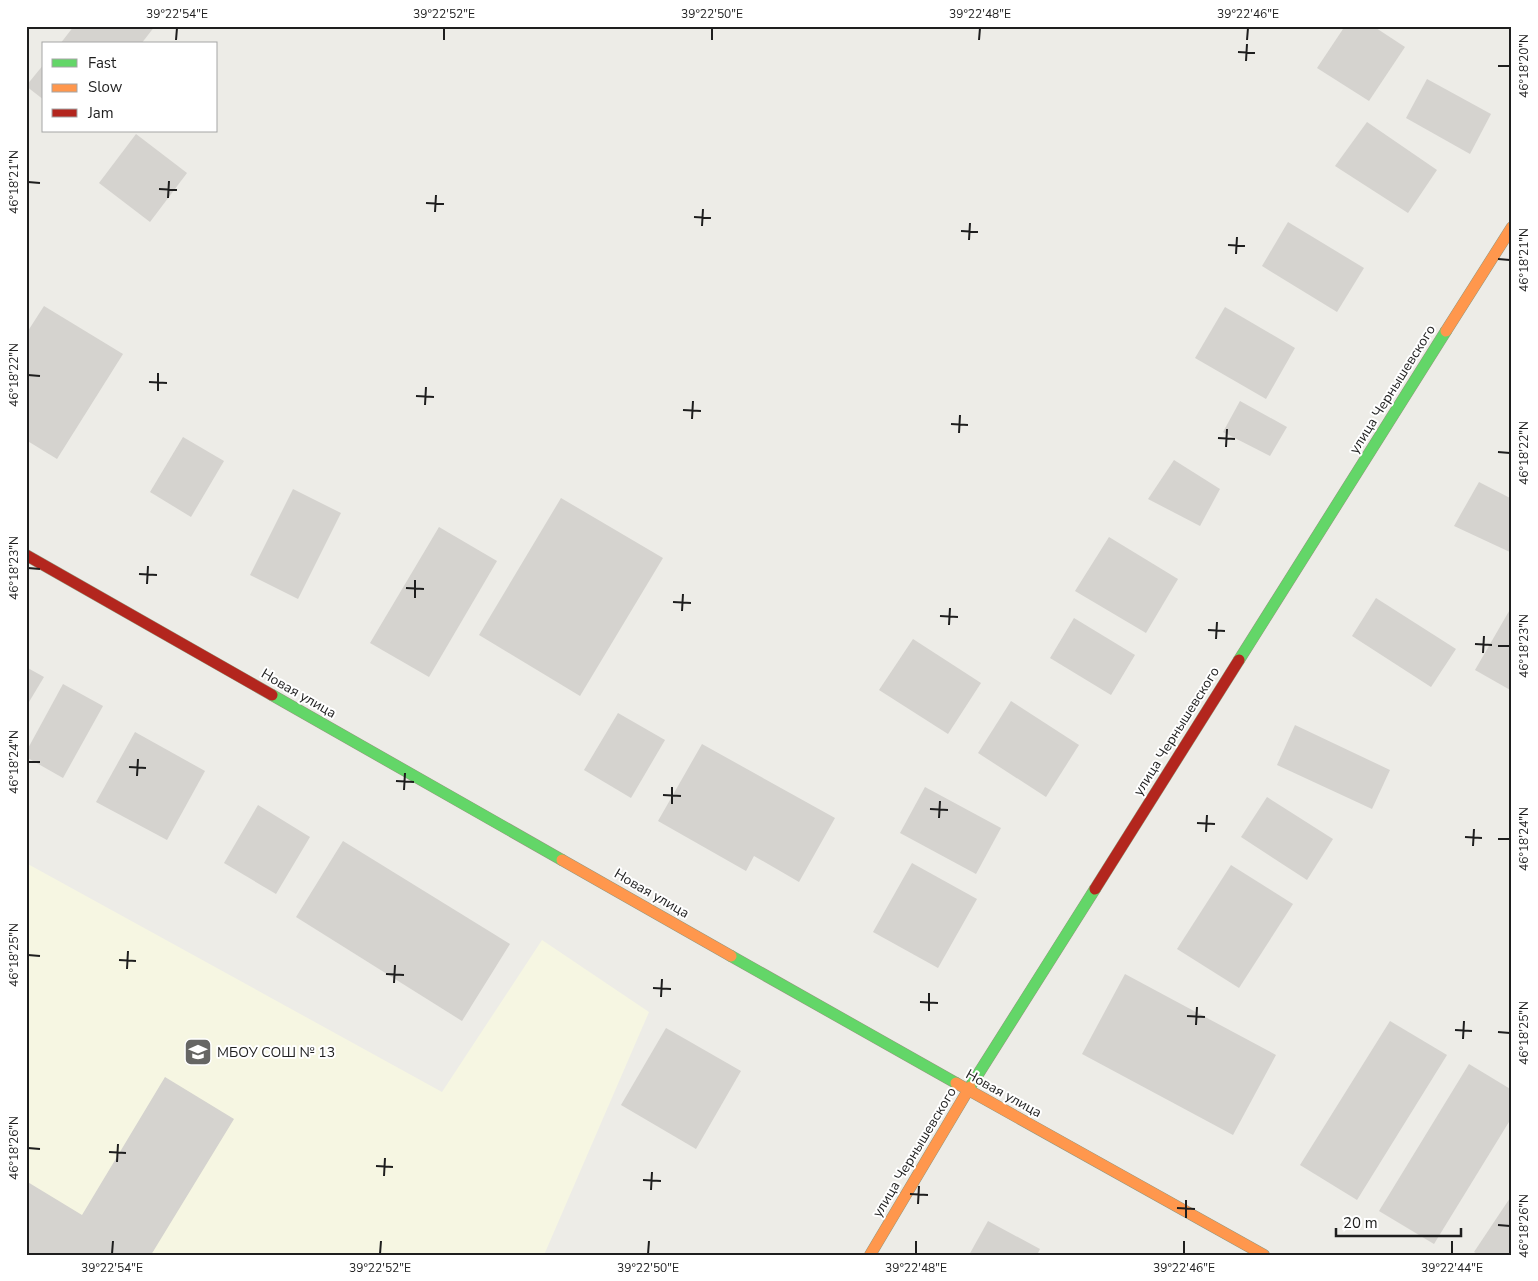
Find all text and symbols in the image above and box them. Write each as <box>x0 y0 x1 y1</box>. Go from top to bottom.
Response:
text: 39°22'54"E <box>146 6 208 22</box>
text: 39°22'52"E <box>413 6 475 22</box>
text: 39°22'50"E <box>681 6 743 22</box>
text: 39°22'48"E <box>949 6 1011 22</box>
text: 39°22'46"E <box>1217 6 1279 22</box>
text: 46°18'20"N <box>1516 34 1532 98</box>
legend <box>42 42 218 132</box>
text: Fast <box>88 53 117 73</box>
text: Slow <box>88 77 123 97</box>
text: Jam <box>87 103 114 123</box>
text: 46°18'21"N <box>6 150 22 214</box>
text: 46°18'21"N <box>1516 228 1532 292</box>
street label: улица Чернышевского <box>1345 321 1440 457</box>
text: 46°18'22"N <box>6 343 22 407</box>
text: 46°18'22"N <box>1516 421 1532 485</box>
text: 46°18'23"N <box>6 536 22 600</box>
text: 46°18'23"N <box>1516 614 1532 678</box>
street label: улица Чернышевского <box>1129 663 1224 799</box>
street label: Новая улица <box>258 664 340 723</box>
text: 46°18'24"N <box>6 730 22 794</box>
text: 46°18'24"N <box>1516 807 1532 871</box>
street label: Новая улица <box>611 864 693 923</box>
text: 46°18'25"N <box>6 923 22 987</box>
text: 46°18'25"N <box>1516 1001 1532 1065</box>
school or university icon: МБОУ СОШ № 13 <box>183 1037 213 1067</box>
place label: МБОУ СОШ № 13 <box>217 1043 335 1062</box>
street label: Новая улица <box>962 1065 1045 1122</box>
street label: улица Чернышевского <box>868 1084 961 1221</box>
text: 46°18'26"N <box>6 1116 22 1180</box>
text: 46°18'26"N <box>1516 1194 1532 1258</box>
scale bar <box>1336 1206 1460 1238</box>
text: 20 m <box>1343 1213 1378 1233</box>
text: 39°22'54"E <box>81 1260 143 1276</box>
text: 39°22'52"E <box>349 1260 411 1276</box>
text: 39°22'50"E <box>617 1260 679 1276</box>
text: 39°22'48"E <box>885 1260 947 1276</box>
text: 39°22'46"E <box>1153 1260 1215 1276</box>
text: 39°22'44"E <box>1421 1260 1483 1276</box>

